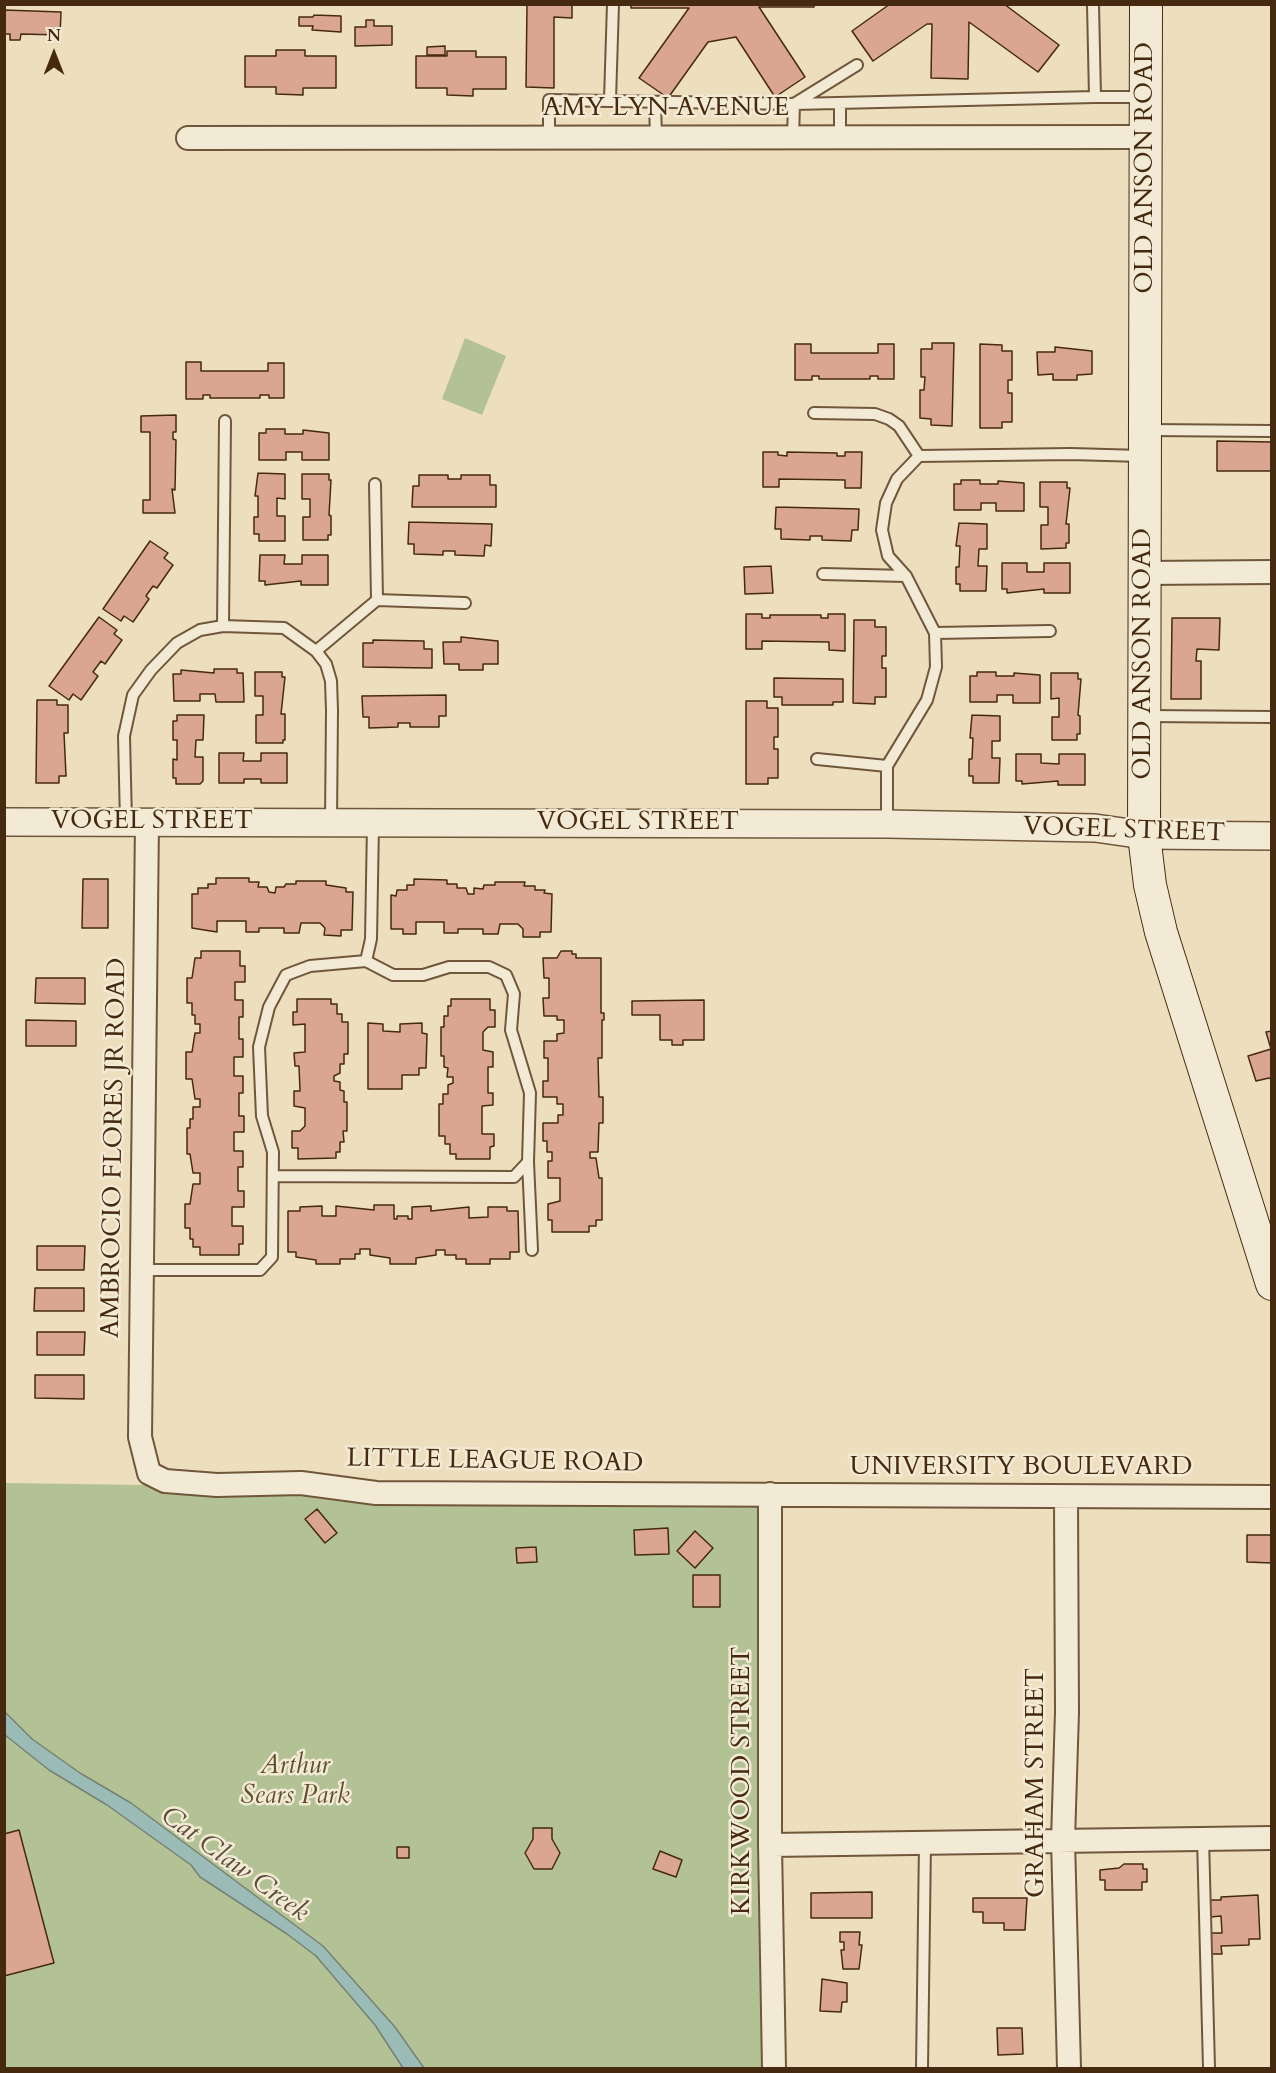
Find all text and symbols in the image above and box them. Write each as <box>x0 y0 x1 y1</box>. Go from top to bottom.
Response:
north arrow <box>24 24 84 84</box>
text: N <box>47 25 61 47</box>
street label: OLD ANSON ROAD <box>1130 42 1162 294</box>
street label: AMY LYN AVENUE <box>543 93 789 125</box>
street label: OLD ANSON ROAD <box>1128 528 1160 780</box>
street label: VOGEL STREET <box>51 806 253 838</box>
street label: VOGEL STREET <box>537 807 739 839</box>
street label: VOGEL STREET <box>1022 812 1226 850</box>
street label: AMBROCIO FLORES JR ROAD <box>96 958 134 1338</box>
street label: LITTLE LEAGUE ROAD <box>346 1444 644 1480</box>
street label: UNIVERSITY BOULEVARD <box>850 1452 1192 1484</box>
street label: KIRKWOOD STREET <box>727 1647 759 1915</box>
street label: GRAHAM STREET <box>1021 1668 1053 1898</box>
park label: Arthur Sears Park <box>240 1751 350 1812</box>
water label: Cat Claw Creek <box>154 1800 314 1930</box>

